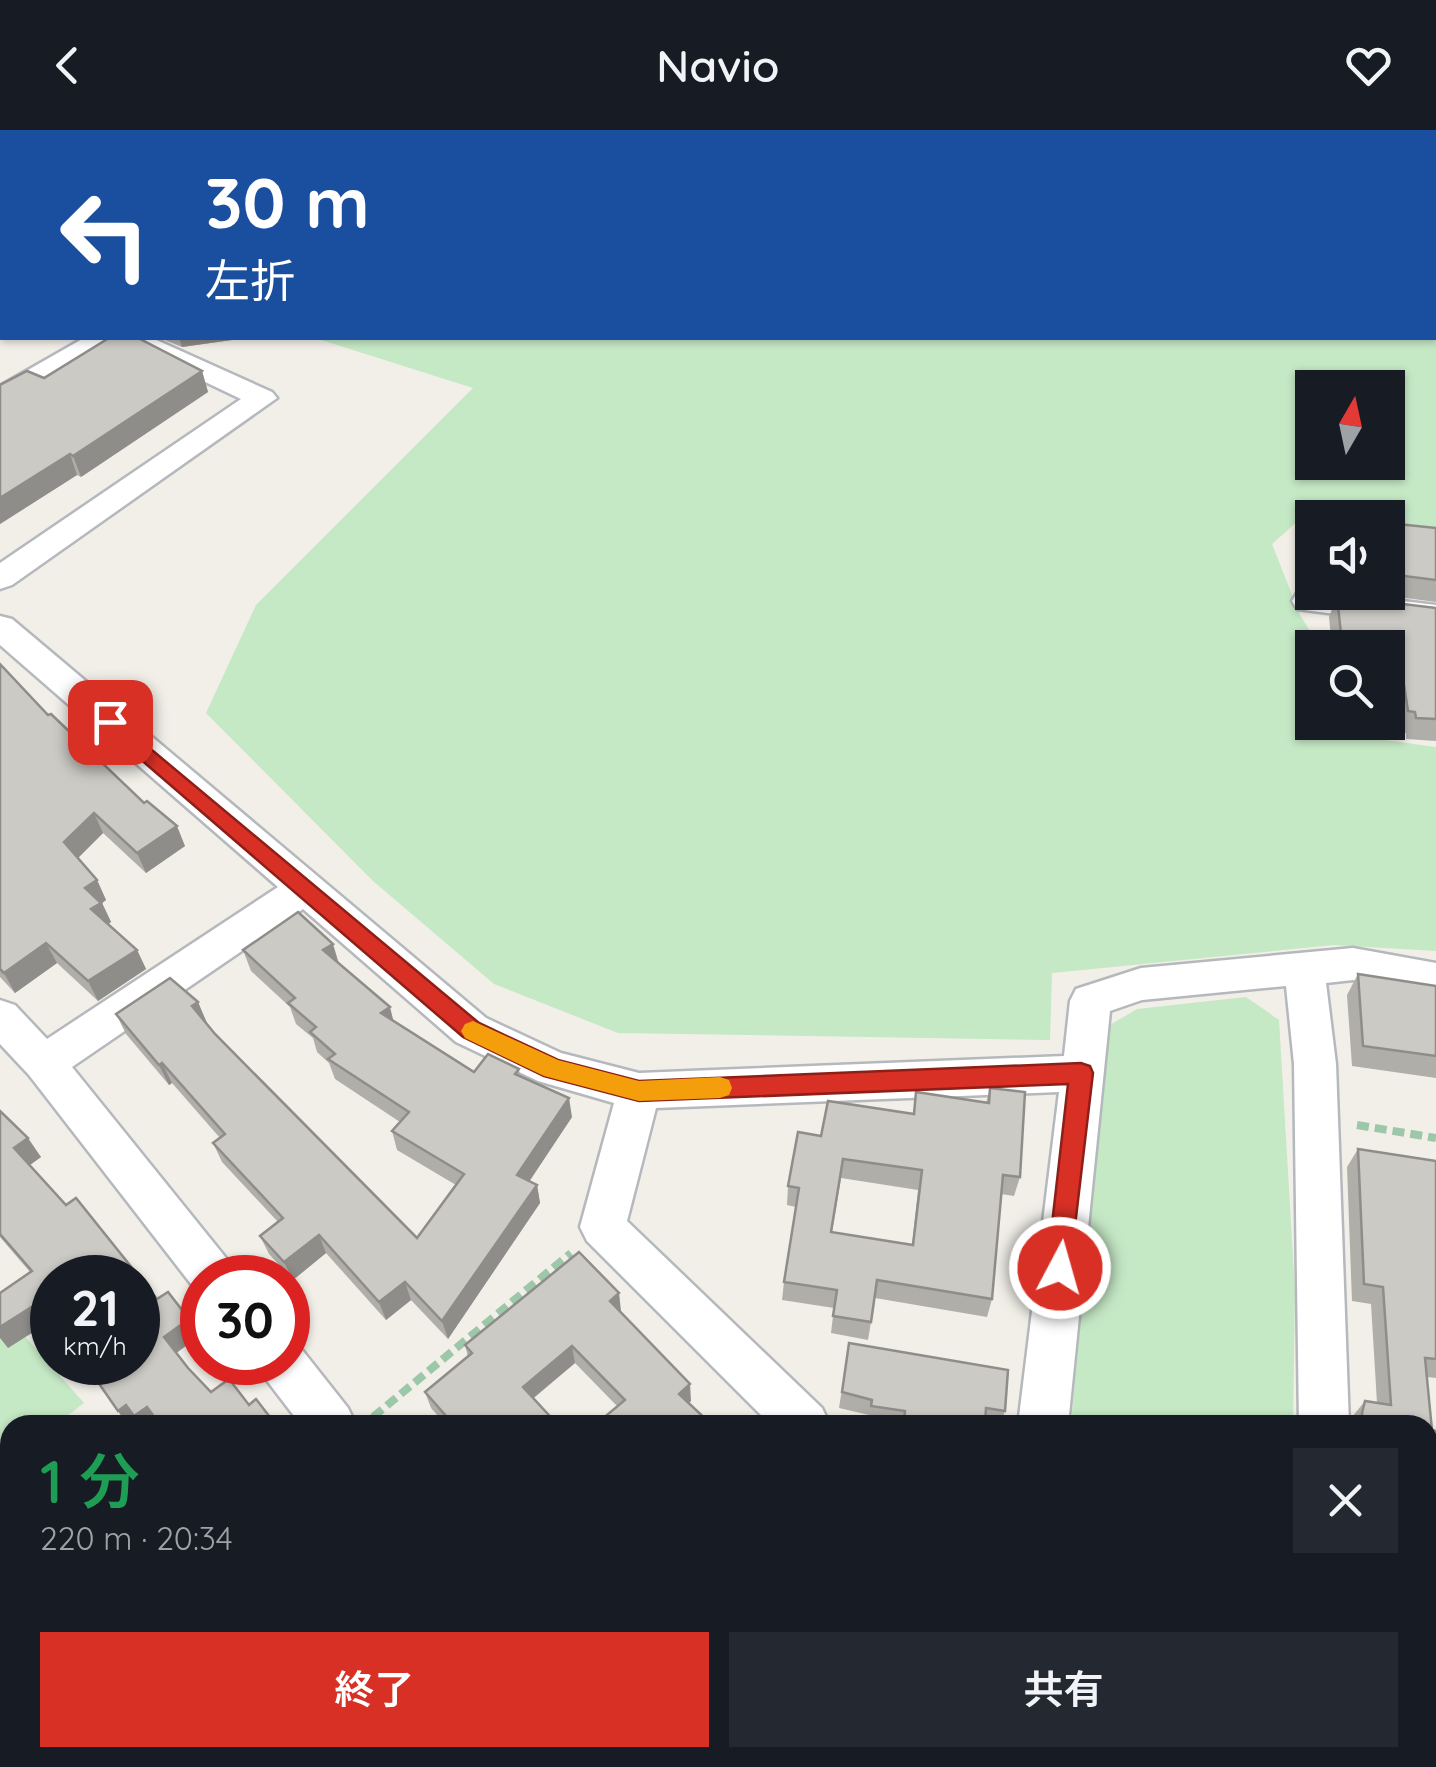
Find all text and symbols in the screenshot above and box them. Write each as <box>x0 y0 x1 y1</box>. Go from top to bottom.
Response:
text: Navio <box>656 37 780 93</box>
icon: back <box>40 38 95 93</box>
icon: heart <box>1341 38 1396 93</box>
text: 30 m <box>205 158 370 246</box>
icon: left <box>40 170 170 300</box>
text: 左折 <box>205 252 295 308</box>
north arrow <box>1295 370 1405 480</box>
map controls <box>1295 370 1405 740</box>
button: sound <box>1295 500 1405 610</box>
button: search <box>1295 630 1405 740</box>
pin <box>68 680 153 765</box>
icon: arrive <box>83 695 138 750</box>
position arrow <box>1008 1216 1112 1320</box>
speed limit sign: 30 <box>180 1255 310 1385</box>
text: 21 <box>71 1276 119 1339</box>
text: km/h <box>63 1330 127 1361</box>
text: 1 分 <box>40 1443 140 1518</box>
button: close <box>1293 1448 1398 1553</box>
text: 220 m · 20:34 <box>40 1518 233 1558</box>
button: 終了 <box>40 1632 709 1747</box>
button: 共有 <box>729 1632 1398 1747</box>

